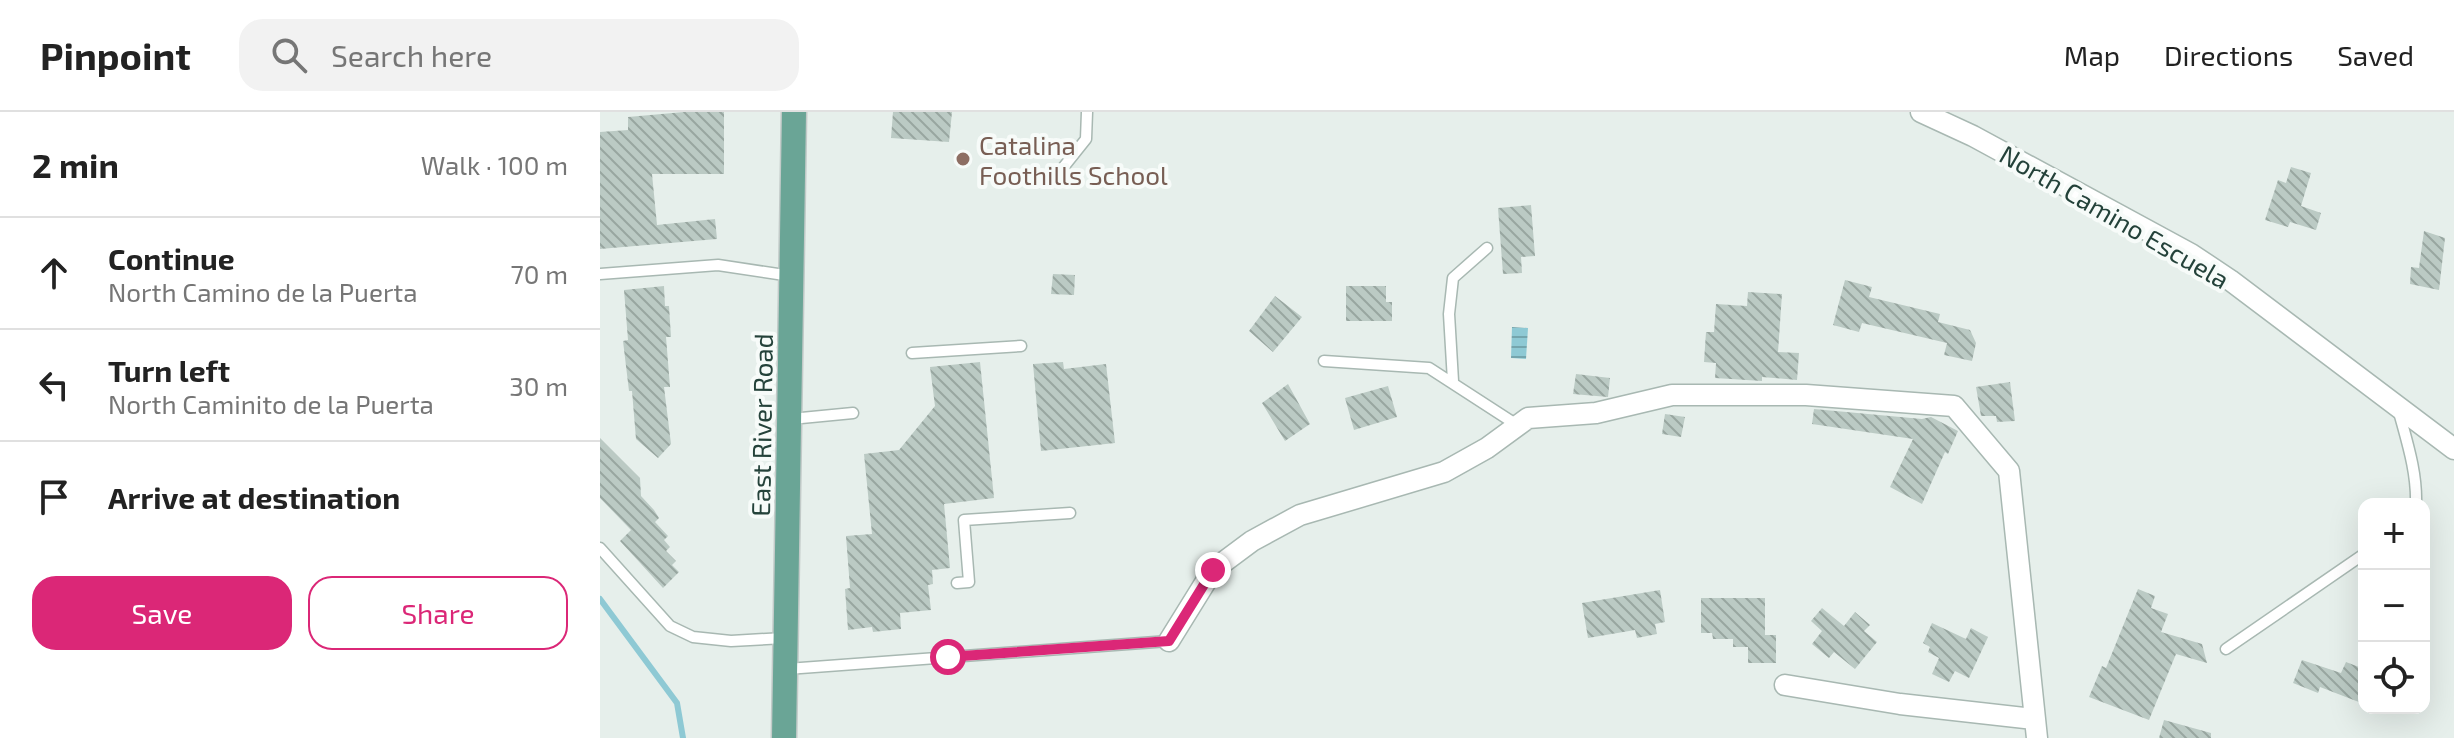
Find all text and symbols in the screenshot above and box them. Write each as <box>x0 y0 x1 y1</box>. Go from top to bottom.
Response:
search box <box>239 19 799 91</box>
text: Pinpoint <box>40 32 191 78</box>
icon: search <box>267 33 311 77</box>
text: Search here <box>331 37 492 73</box>
text: Map <box>2064 38 2120 72</box>
text: Directions <box>2164 38 2293 72</box>
text: Saved <box>2337 38 2414 72</box>
place label: Catalina Foothills School <box>979 129 1168 190</box>
street label: North Camino Escuela <box>1995 138 2235 294</box>
text: 2 min <box>32 144 119 185</box>
text: Walk · 100 m <box>421 149 568 180</box>
marker: Catalina Foothills School <box>954 150 972 168</box>
text: Continue <box>108 240 235 276</box>
icon: ahead <box>32 251 76 295</box>
text: 70 m <box>510 258 568 289</box>
text: North Camino de la Puerta <box>108 276 418 307</box>
street label: East River Road <box>744 333 778 517</box>
text: Turn left <box>108 352 230 388</box>
icon: left <box>32 363 76 407</box>
text: 30 m <box>509 370 568 401</box>
text: North Caminito de la Puerta <box>108 388 434 419</box>
icon: arrive <box>32 475 76 519</box>
text: Arrive at destination <box>108 479 400 515</box>
map controls <box>2358 498 2430 714</box>
button: + <box>2358 498 2430 570</box>
route end <box>1195 552 1231 588</box>
button: − <box>2358 570 2430 642</box>
button: Save <box>32 576 292 650</box>
button: Share <box>308 576 568 650</box>
route start <box>930 639 966 675</box>
button: locate <box>2358 642 2430 714</box>

